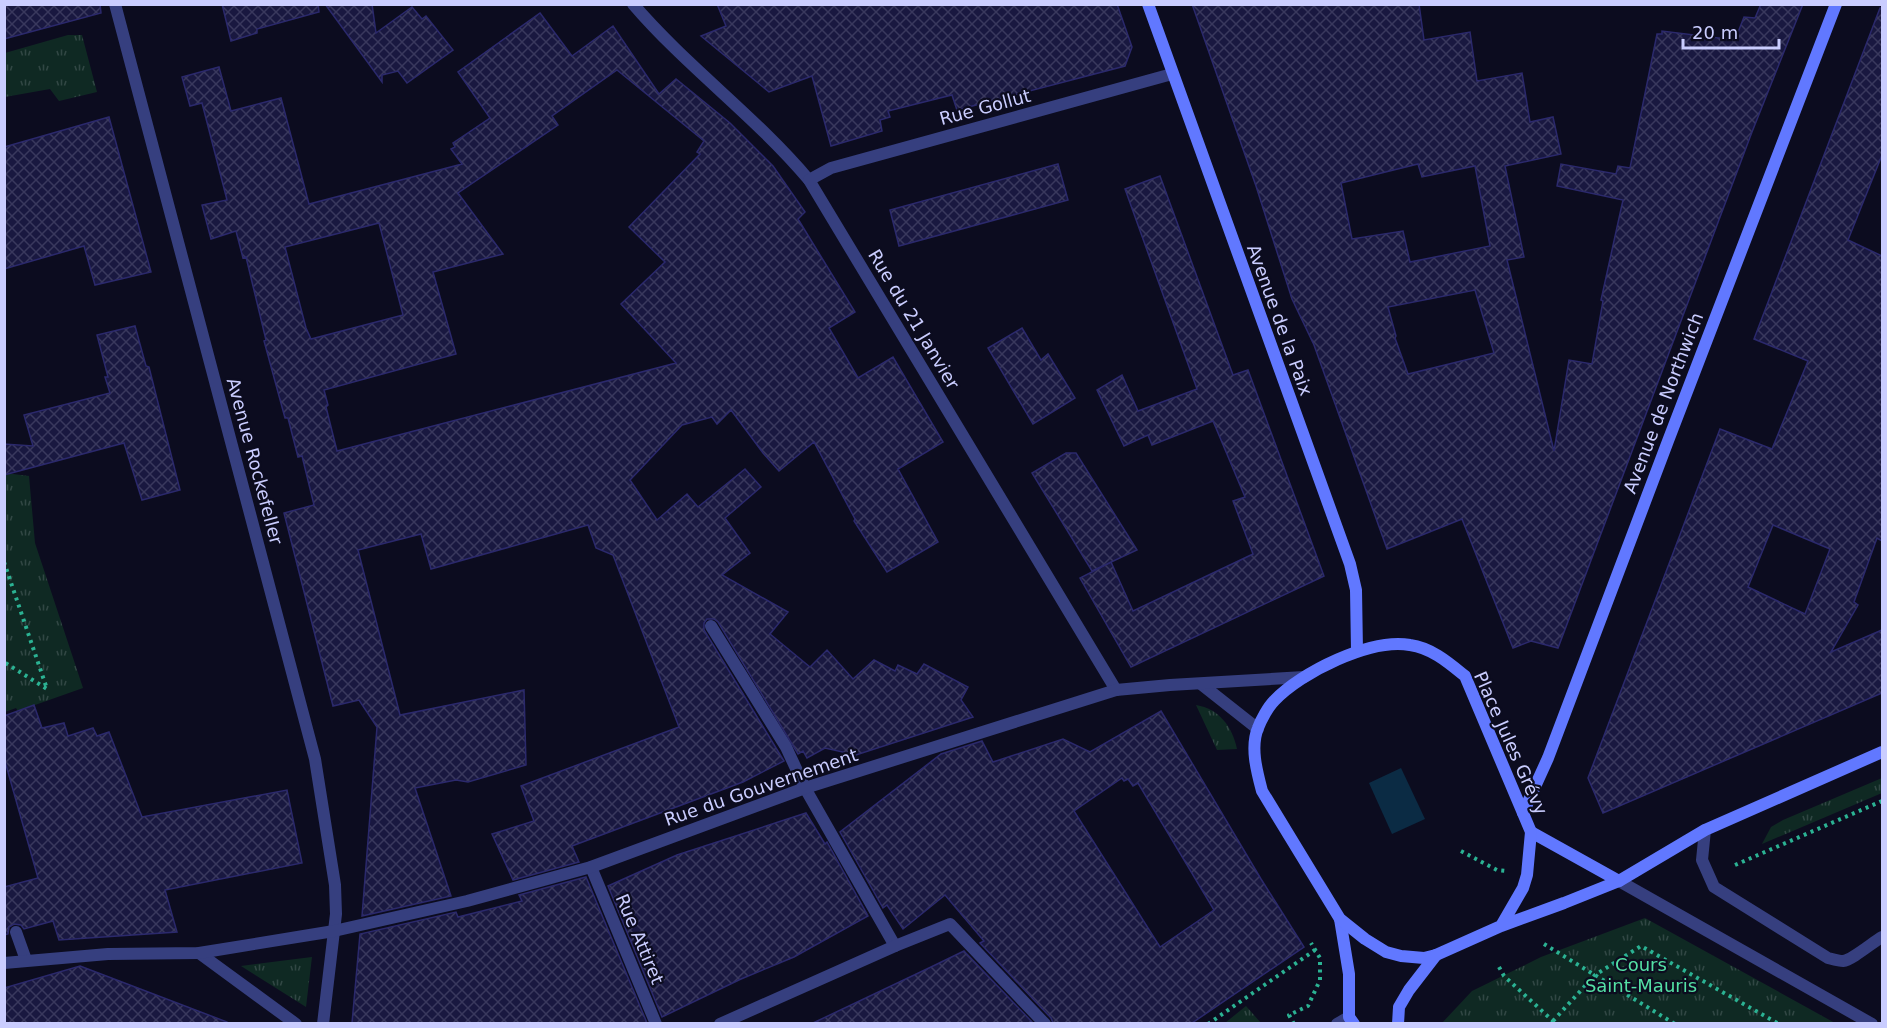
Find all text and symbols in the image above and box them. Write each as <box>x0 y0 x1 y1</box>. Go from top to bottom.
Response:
scale bar <box>1683 12 1779 50</box>
text: 20 m <box>1692 22 1738 43</box>
street label: Rue Gollut <box>937 85 1033 129</box>
street label: Avenue de la Paix <box>1243 242 1317 399</box>
street label: Rue du 21 Janvier <box>864 245 964 393</box>
street label: Avenue de Northwich <box>1619 310 1707 496</box>
street label: Avenue Rockefeller <box>223 375 288 547</box>
street label: Place Jules Grévy <box>1470 668 1552 818</box>
street label: Rue du Gouvernement <box>662 744 860 830</box>
street label: Rue Attiret <box>612 891 668 987</box>
park label: Cours Saint-Mauris <box>1585 954 1697 996</box>

